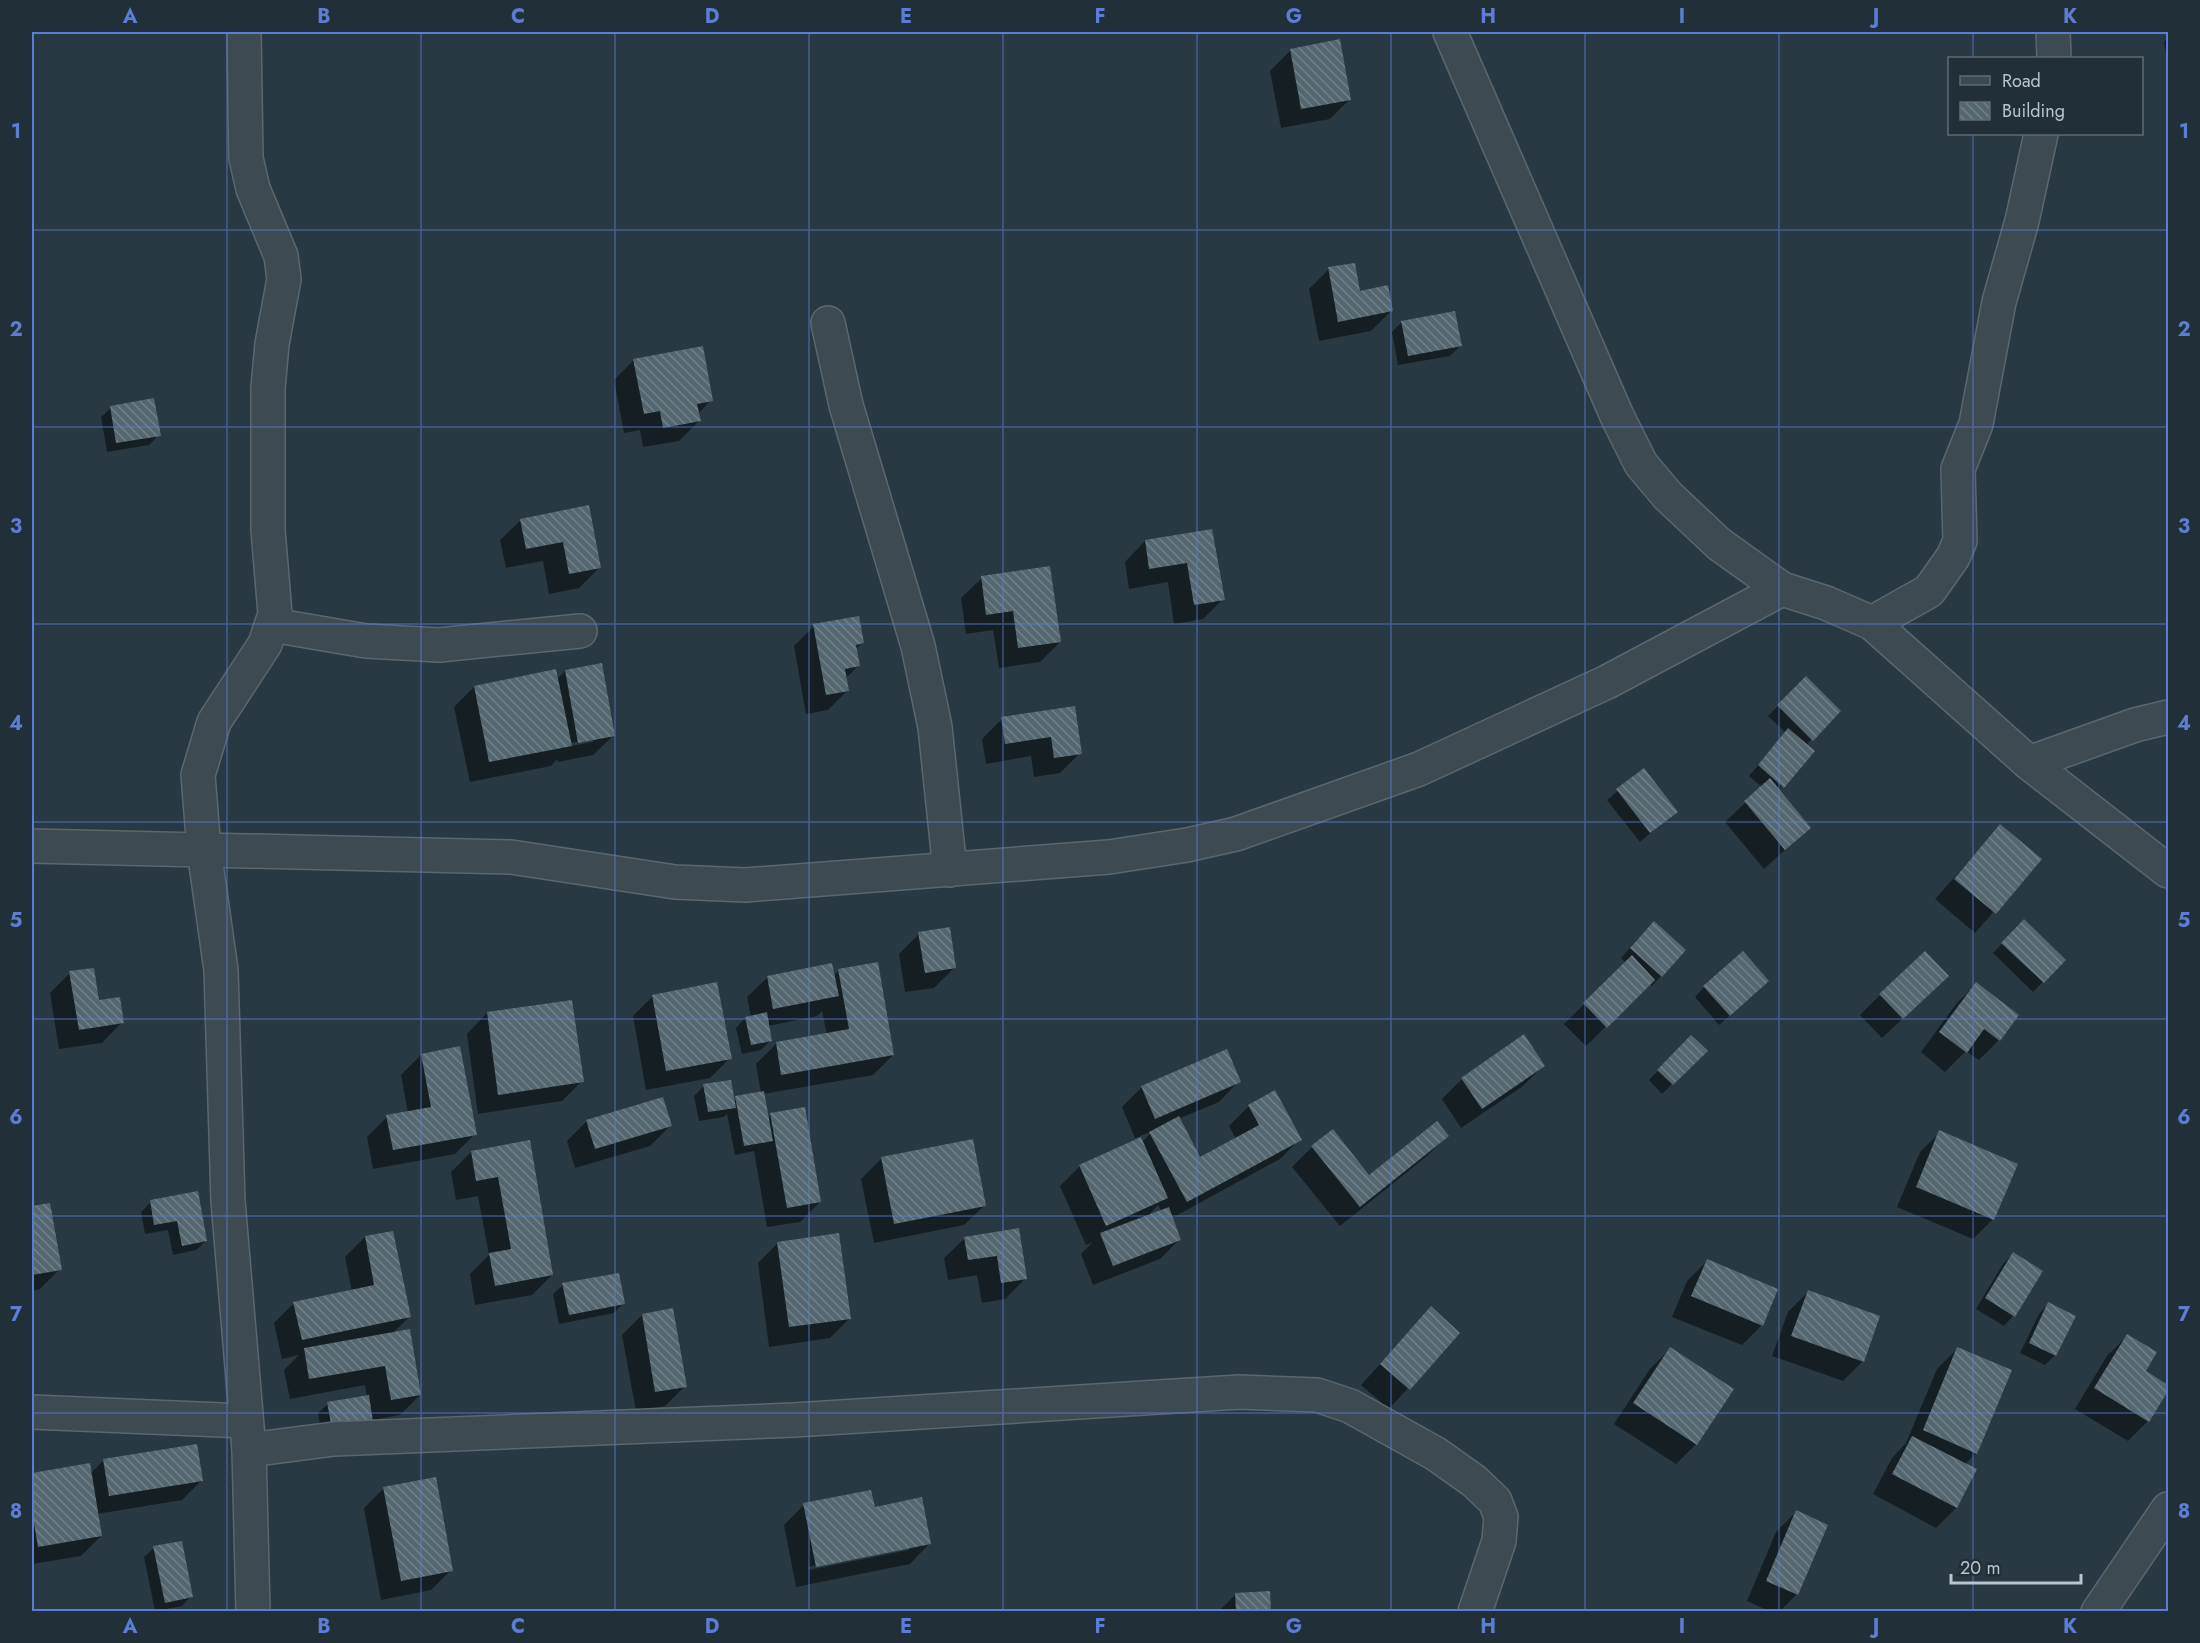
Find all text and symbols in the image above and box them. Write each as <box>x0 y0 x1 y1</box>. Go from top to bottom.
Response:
text: A <box>122 2 138 31</box>
text: B <box>317 2 331 31</box>
text: C <box>511 2 525 31</box>
text: D <box>705 2 719 31</box>
text: E <box>900 2 912 31</box>
text: F <box>1094 2 1106 31</box>
text: G <box>1286 2 1302 31</box>
text: H <box>1480 2 1496 31</box>
text: I <box>1679 2 1685 31</box>
text: J <box>1869 2 1879 31</box>
text: K <box>2063 2 2077 31</box>
legend <box>1948 57 2143 135</box>
text: Road <box>2002 68 2041 94</box>
text: Building <box>2002 98 2065 124</box>
text: 1 <box>11 117 21 146</box>
text: 1 <box>2179 117 2189 146</box>
text: 2 <box>9 315 23 344</box>
text: 2 <box>2177 315 2191 344</box>
text: 3 <box>10 512 22 541</box>
text: 3 <box>2178 512 2190 541</box>
text: 4 <box>9 709 23 738</box>
text: 4 <box>2177 709 2191 738</box>
text: 5 <box>10 906 23 935</box>
text: 5 <box>2178 906 2191 935</box>
text: 6 <box>9 1103 23 1132</box>
text: 6 <box>2177 1103 2191 1132</box>
text: 7 <box>10 1300 23 1329</box>
text: 7 <box>2178 1300 2191 1329</box>
text: 8 <box>10 1497 22 1526</box>
text: 8 <box>2178 1497 2190 1526</box>
scale bar <box>1951 1547 2082 1585</box>
text: 20 m <box>1960 1555 2000 1581</box>
text: A <box>122 1612 138 1641</box>
text: B <box>317 1612 331 1641</box>
text: C <box>511 1612 525 1641</box>
text: D <box>705 1612 719 1641</box>
text: E <box>900 1612 912 1641</box>
text: F <box>1094 1612 1106 1641</box>
text: G <box>1286 1612 1302 1641</box>
text: H <box>1480 1612 1496 1641</box>
text: I <box>1679 1612 1685 1641</box>
text: J <box>1869 1612 1879 1641</box>
text: K <box>2063 1612 2077 1641</box>

